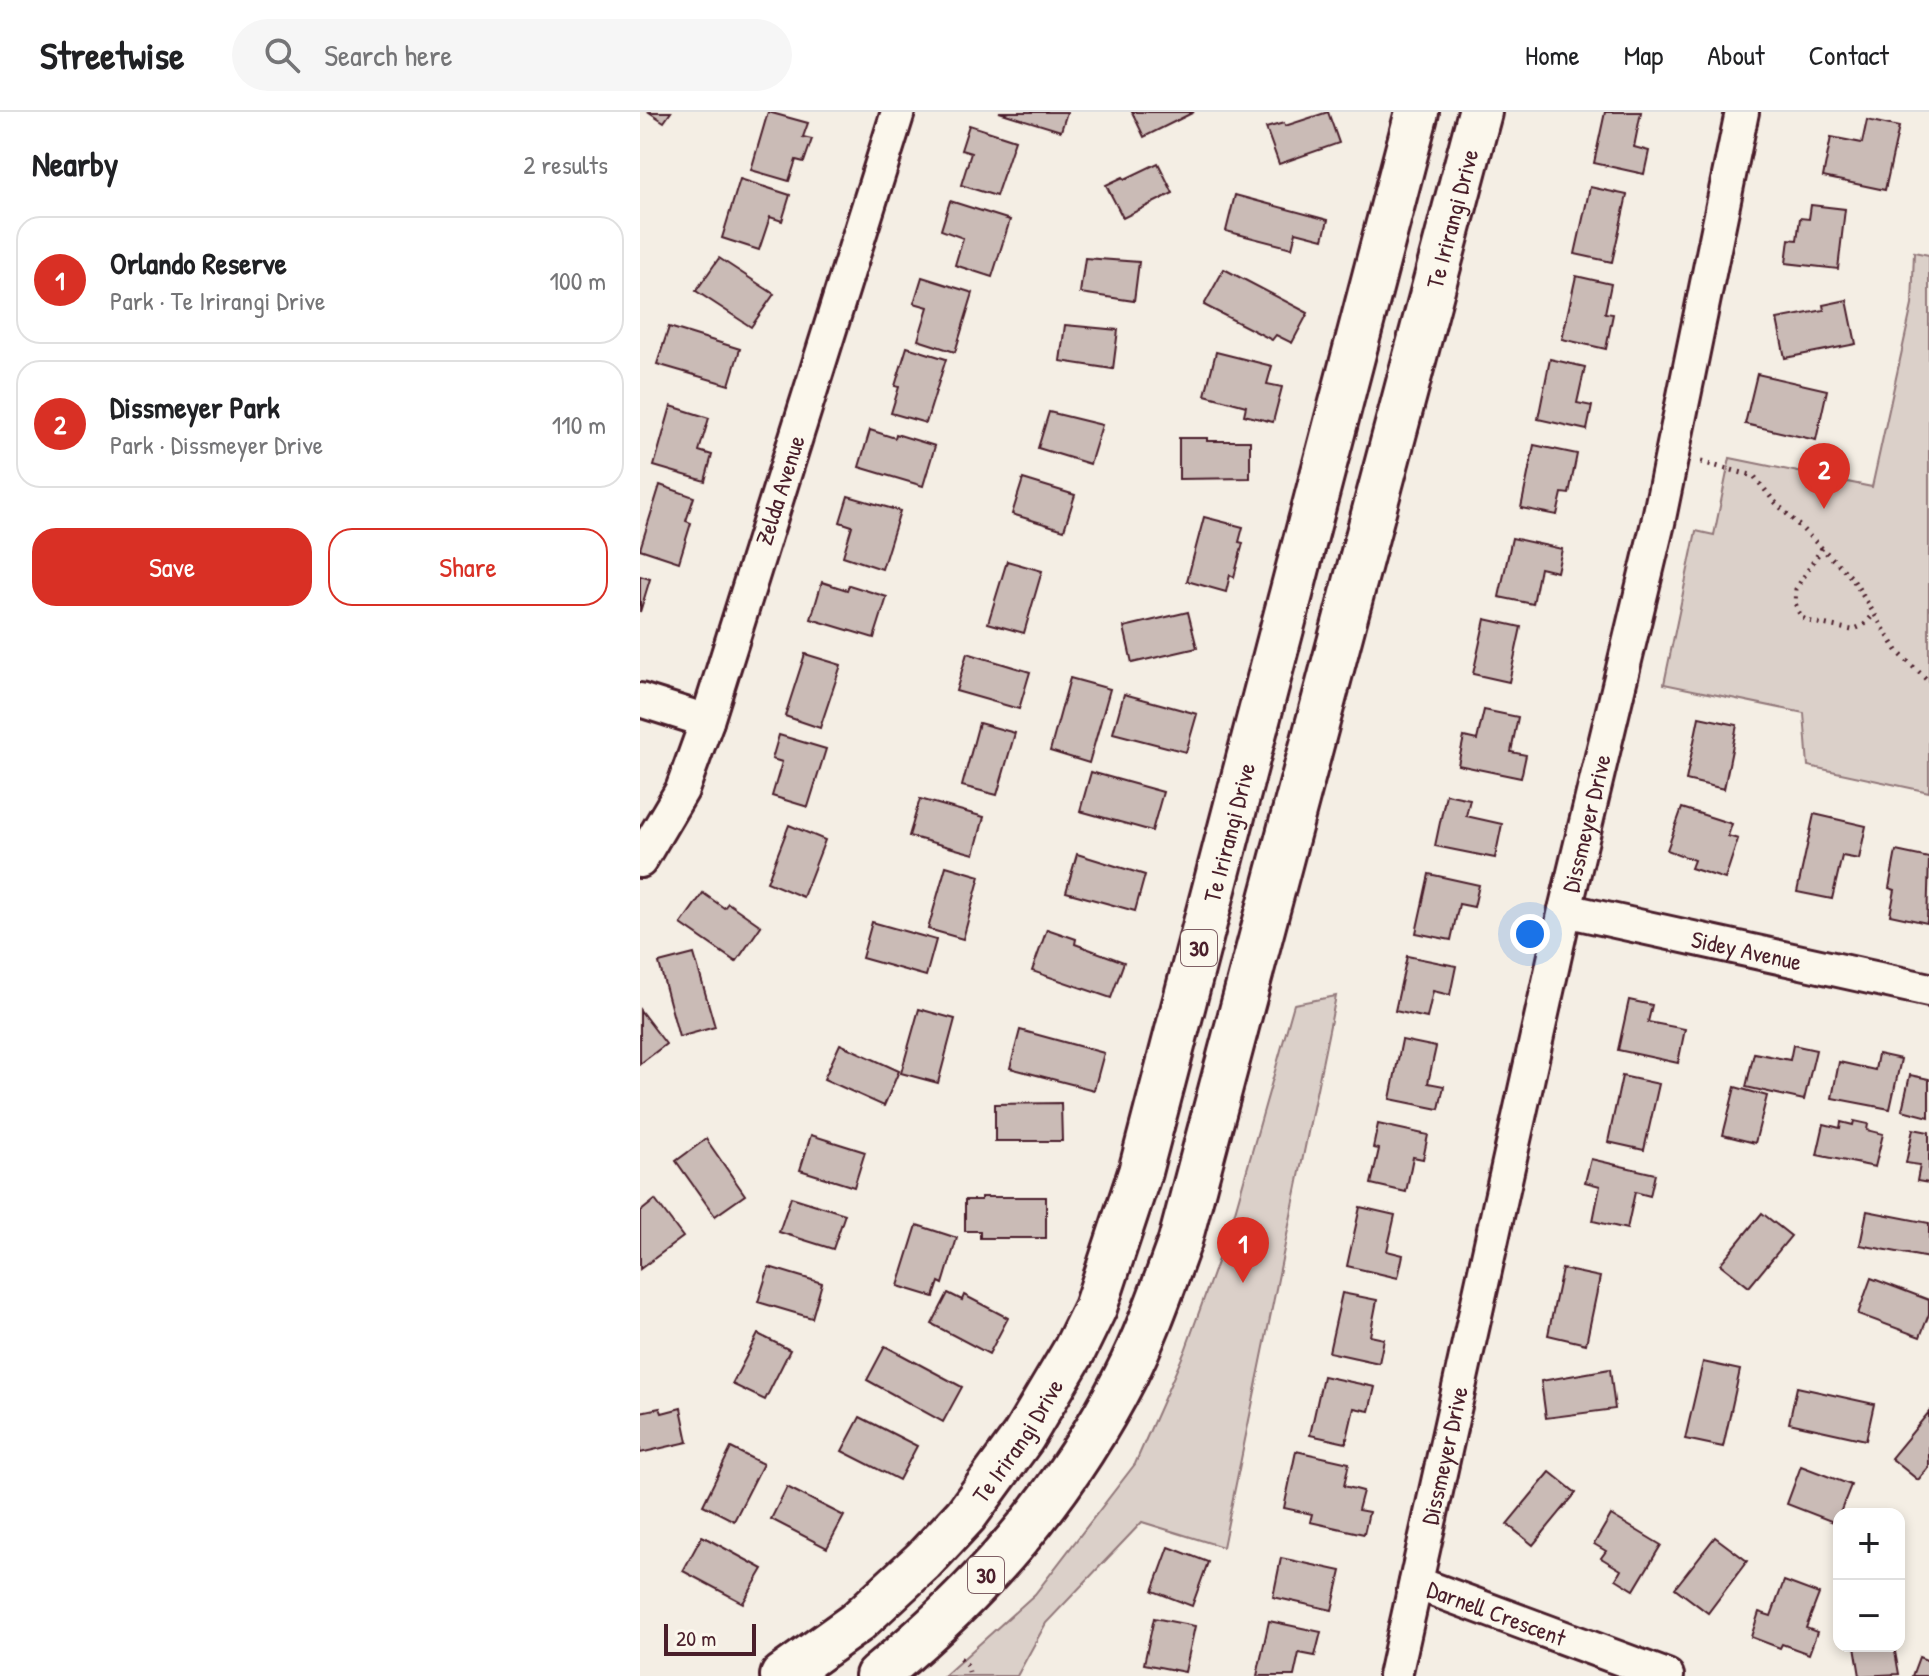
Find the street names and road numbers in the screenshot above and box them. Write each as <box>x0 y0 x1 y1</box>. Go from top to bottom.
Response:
street label: Te Irirangi Drive <box>1418 145 1486 292</box>
street label: Zelda Avenue <box>747 431 812 549</box>
street label: Dissmeyer Drive <box>1554 750 1618 895</box>
street label: Te Irirangi Drive <box>1195 759 1262 906</box>
street label: Sidey Avenue <box>1689 922 1805 978</box>
road number: 30 <box>1181 930 1217 966</box>
street label: Te Irirangi Drive <box>964 1372 1070 1509</box>
street label: Dissmeyer Drive <box>1413 1383 1475 1528</box>
road number: 30 <box>968 1557 1004 1593</box>
street label: Darnell Crescent <box>1423 1573 1571 1653</box>

